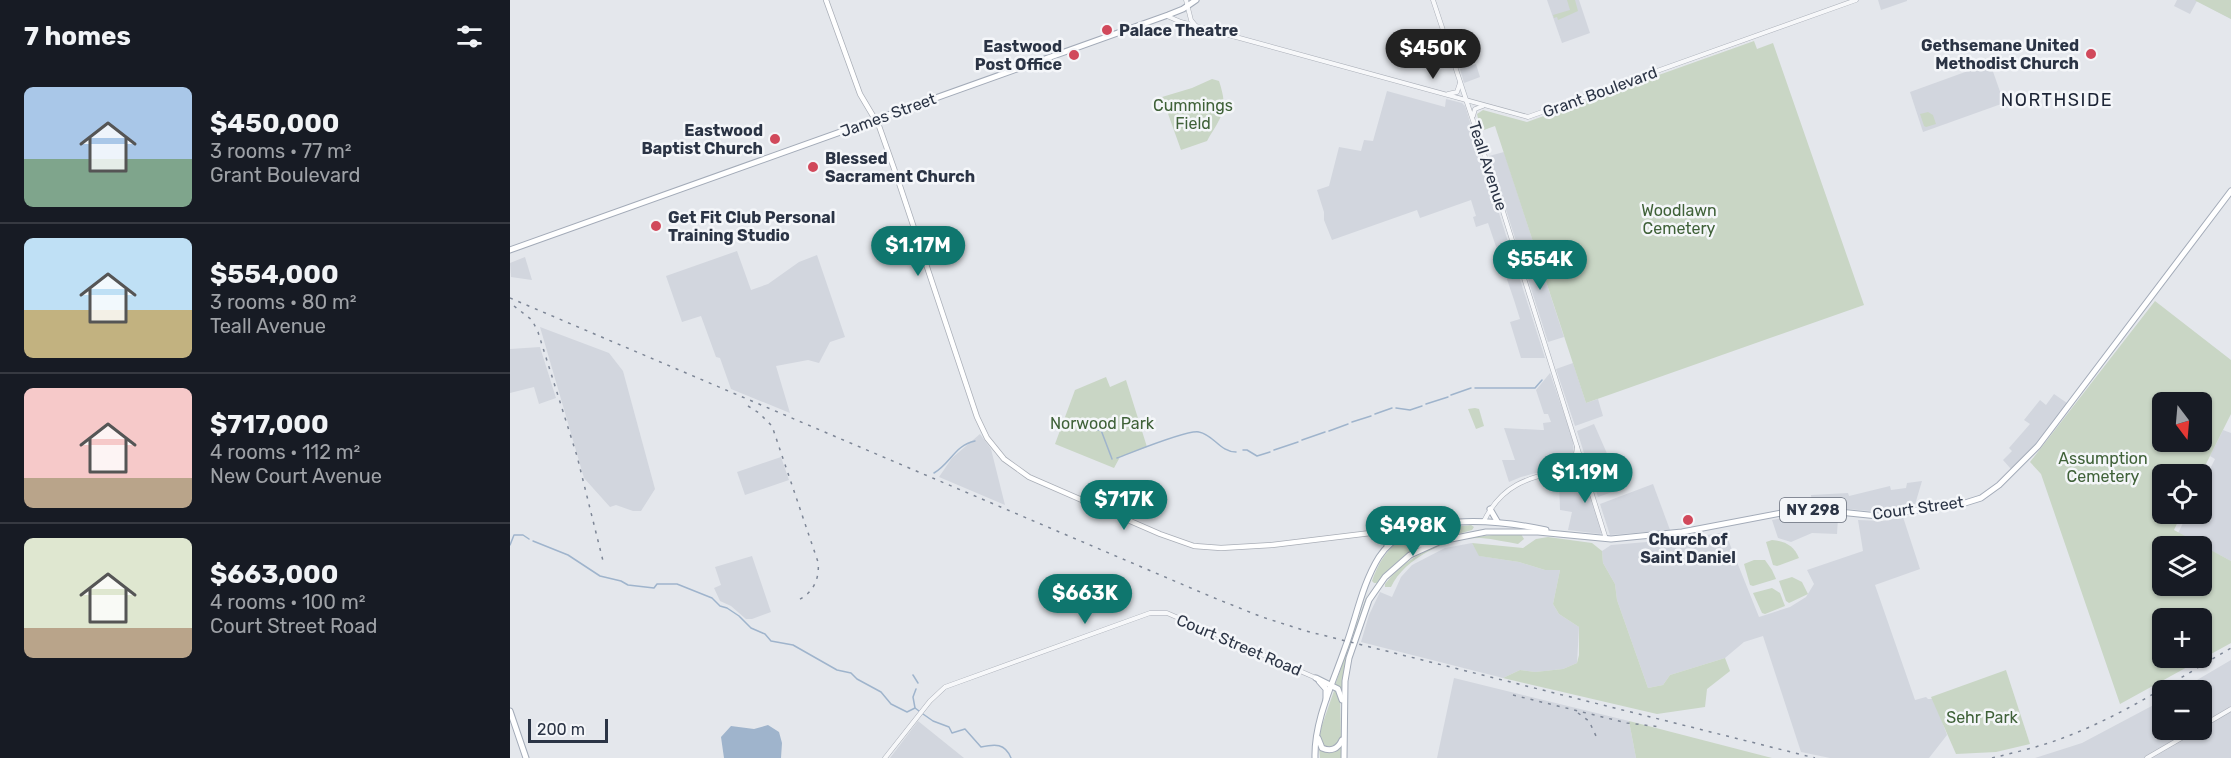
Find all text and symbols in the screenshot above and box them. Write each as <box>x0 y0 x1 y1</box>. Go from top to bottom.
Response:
icon: filters <box>453 20 486 53</box>
text: 7 homes <box>24 21 131 52</box>
place label: Palace Theatre <box>1119 21 1238 40</box>
marker: Palace Theatre <box>1100 23 1114 37</box>
pin: $450K <box>1391 29 1475 80</box>
text: $450K <box>1400 36 1466 60</box>
place label: Gethsemane United Methodist Church <box>1921 36 2079 73</box>
place label: Eastwood Post Office <box>975 37 1062 74</box>
marker: Gethsemane United Methodist Church <box>2084 47 2098 61</box>
marker: Eastwood Post Office <box>1067 48 1081 62</box>
street label: Grant Boulevard <box>1540 62 1660 122</box>
street label: James Street <box>838 89 938 141</box>
district label: NORTHSIDE <box>2001 89 2113 111</box>
park label: Cummings Field <box>1153 96 1233 133</box>
text: $450,000 <box>210 108 340 139</box>
icon: home <box>72 111 144 183</box>
street label: Teall Avenue <box>1465 119 1511 213</box>
place label: Eastwood Baptist Church <box>642 121 763 158</box>
marker: Eastwood Baptist Church <box>768 132 782 146</box>
text: 3 rooms · 77 m² <box>210 139 352 163</box>
place label: Blessed Sacrament Church <box>825 149 975 186</box>
marker: Blessed Sacrament Church <box>806 160 820 174</box>
text: Grant Boulevard <box>210 163 360 187</box>
park label: Woodlawn Cemetery <box>1641 201 1717 238</box>
place label: Get Fit Club Personal Training Studio <box>668 208 835 245</box>
marker: Get Fit Club Personal Training Studio <box>649 219 663 233</box>
pin: $1.17M <box>869 226 967 277</box>
text: $1.17M <box>885 233 951 257</box>
pin: $554K <box>1498 240 1582 291</box>
text: $554K <box>1507 247 1573 271</box>
text: $554,000 <box>210 259 339 290</box>
icon: home <box>72 262 144 334</box>
text: 3 rooms · 80 m² <box>210 290 357 314</box>
text: Teall Avenue <box>210 314 326 338</box>
north arrow <box>2152 392 2212 452</box>
map controls <box>2152 392 2212 740</box>
text: $717,000 <box>210 409 329 440</box>
icon: home <box>72 412 144 484</box>
park label: Norwood Park <box>1050 414 1155 433</box>
text: 4 rooms · 112 m² <box>210 440 360 464</box>
park label: Assumption Cemetery <box>2058 449 2148 486</box>
pin: $1.19M <box>1536 453 1634 504</box>
text: $1.19M <box>1551 460 1619 484</box>
text: New Court Avenue <box>210 464 382 488</box>
button: locate <box>2152 464 2212 524</box>
pin: $717K <box>1082 480 1166 531</box>
text: $717K <box>1094 487 1154 511</box>
street label: Court Street <box>1871 492 1965 524</box>
road number: NY 298 <box>1780 498 1846 522</box>
pin: $498K <box>1371 506 1455 557</box>
text: $498K <box>1380 513 1446 537</box>
marker: Church of Saint Daniel <box>1681 513 1695 527</box>
place label: Church of Saint Daniel <box>1640 530 1736 567</box>
button: layers <box>2152 536 2212 596</box>
text: $663,000 <box>210 559 338 590</box>
icon: home <box>72 562 144 634</box>
pin: $663K <box>1043 574 1127 625</box>
text: $663K <box>1052 581 1118 605</box>
text: 4 rooms · 100 m² <box>210 590 366 614</box>
button: + <box>2152 608 2212 668</box>
street label: Court Street Road <box>1174 610 1304 680</box>
text: Court Street Road <box>210 614 377 638</box>
button: − <box>2152 680 2212 740</box>
park label: Sehr Park <box>1946 708 2019 727</box>
scale bar <box>528 716 608 744</box>
text: 200 m <box>537 720 585 739</box>

